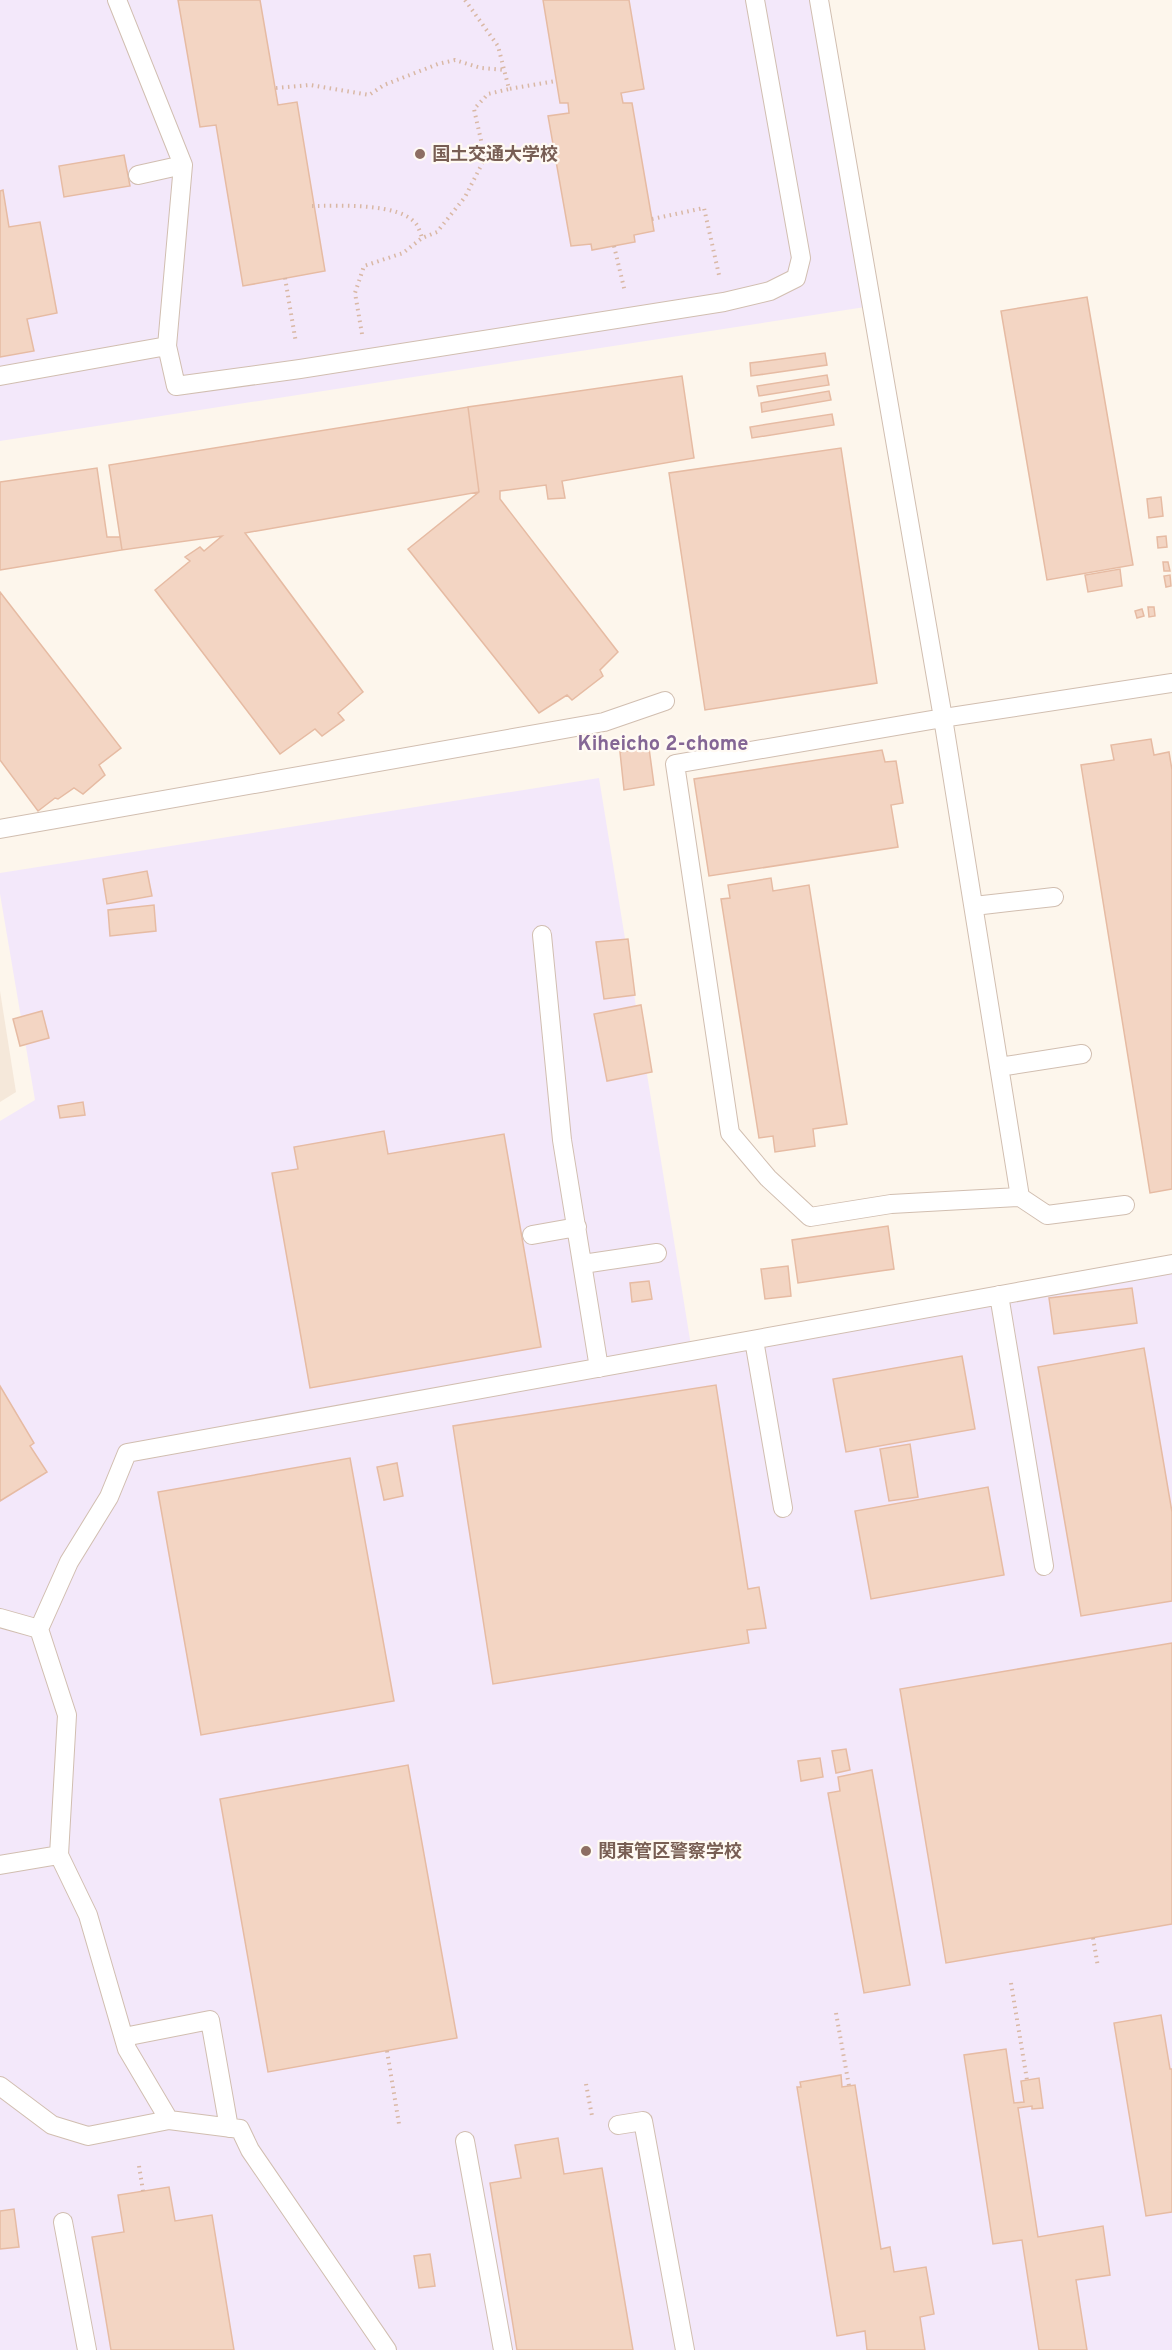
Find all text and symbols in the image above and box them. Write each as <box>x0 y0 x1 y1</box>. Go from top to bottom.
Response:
place label: 国土交通大学校 <box>432 144 558 167</box>
marker: 国土交通大学校 <box>413 147 427 161</box>
district label: Kiheicho 2-chome <box>578 732 748 758</box>
place label: 関東管区警察学校 <box>598 1841 742 1864</box>
marker: 関東管区警察学校 <box>579 1844 593 1858</box>

